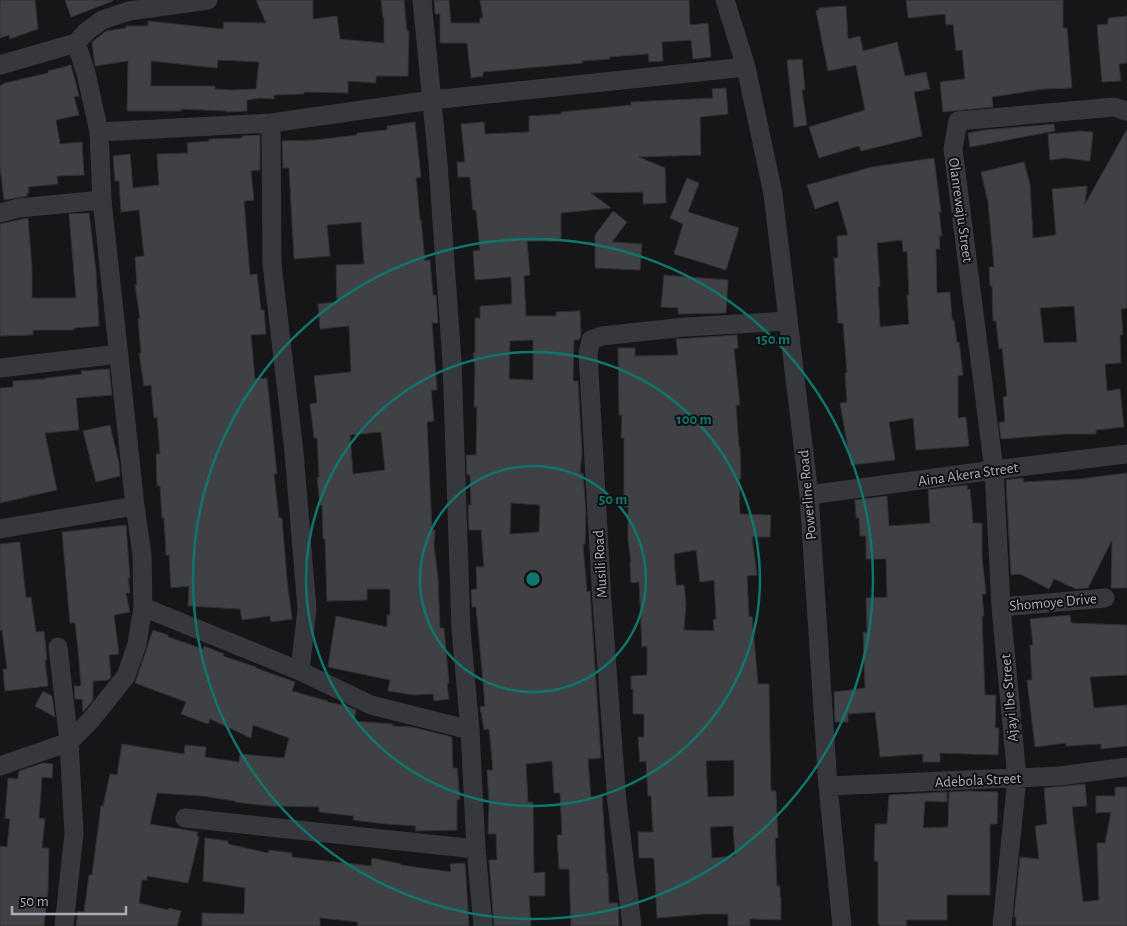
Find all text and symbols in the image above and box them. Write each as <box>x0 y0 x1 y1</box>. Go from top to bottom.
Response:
street label: Olanrewaju Street <box>946 157 975 264</box>
text: 150 m <box>756 332 790 347</box>
text: 100 m <box>676 412 712 427</box>
street label: Powerline Road <box>796 449 819 541</box>
street label: Aina Akera Street <box>917 460 1019 489</box>
text: 50 m <box>599 492 627 507</box>
street label: Musili Road <box>591 529 610 598</box>
centre of rings <box>524 570 542 588</box>
street label: Shomoye Drive <box>1009 591 1098 614</box>
street label: Ajayi Ibe Street <box>998 653 1021 743</box>
street label: Adebola Street <box>934 771 1022 790</box>
scale bar <box>12 884 126 916</box>
text: 50 m <box>20 894 49 909</box>

